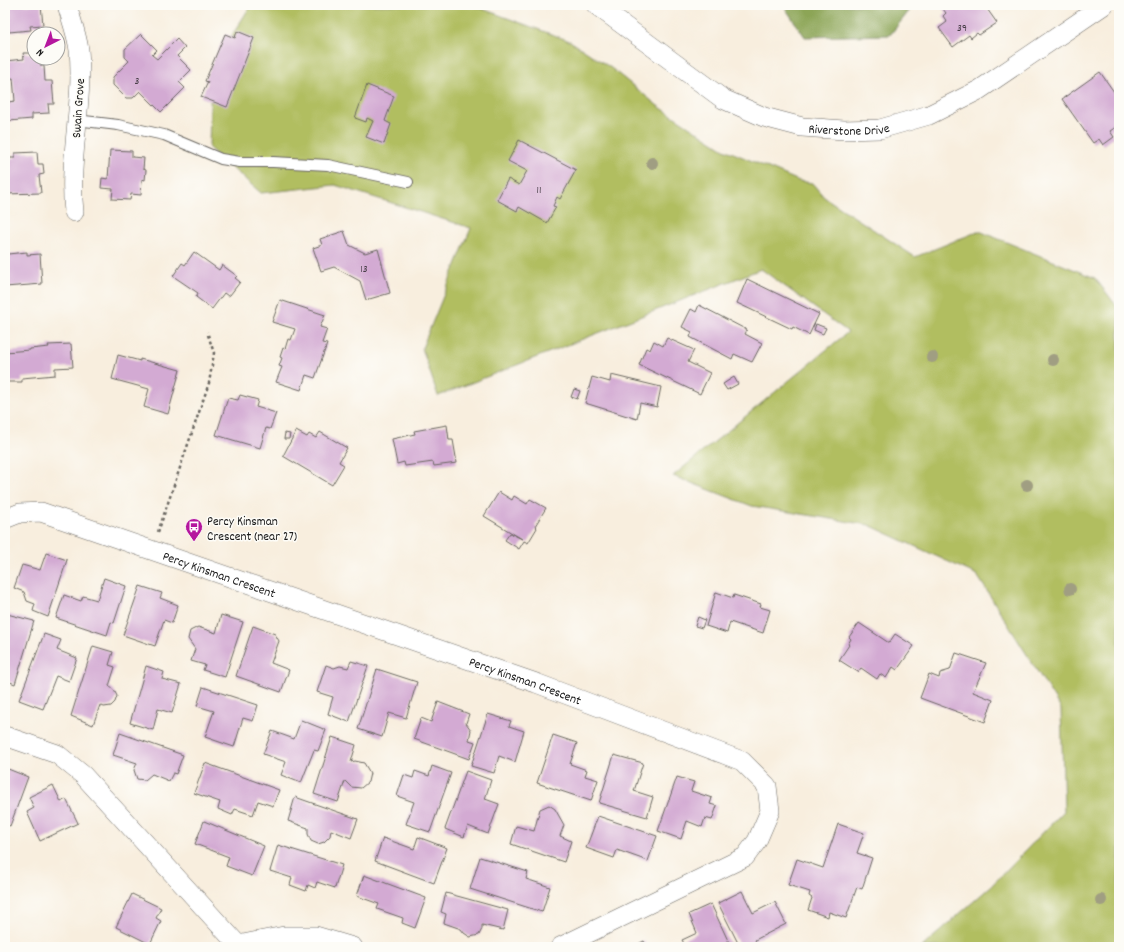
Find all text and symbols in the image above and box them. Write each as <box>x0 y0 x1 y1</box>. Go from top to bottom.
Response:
house number: 39 <box>957 21 967 37</box>
north arrow <box>26 26 66 66</box>
text: N <box>33 44 48 60</box>
house number: 3 <box>135 74 140 90</box>
street label: Swain Grove <box>68 77 91 139</box>
street label: Riverstone Drive <box>808 120 892 142</box>
house number: 11 <box>537 183 541 199</box>
house number: 13 <box>360 262 368 278</box>
place label: Percy Kinsman Crescent (near 27) <box>207 513 297 547</box>
bus stop icon: Percy Kinsman Crescent (near 27) <box>184 517 204 542</box>
street label: Percy Kinsman Crescent <box>160 548 278 604</box>
street label: Percy Kinsman Crescent <box>466 654 584 711</box>

